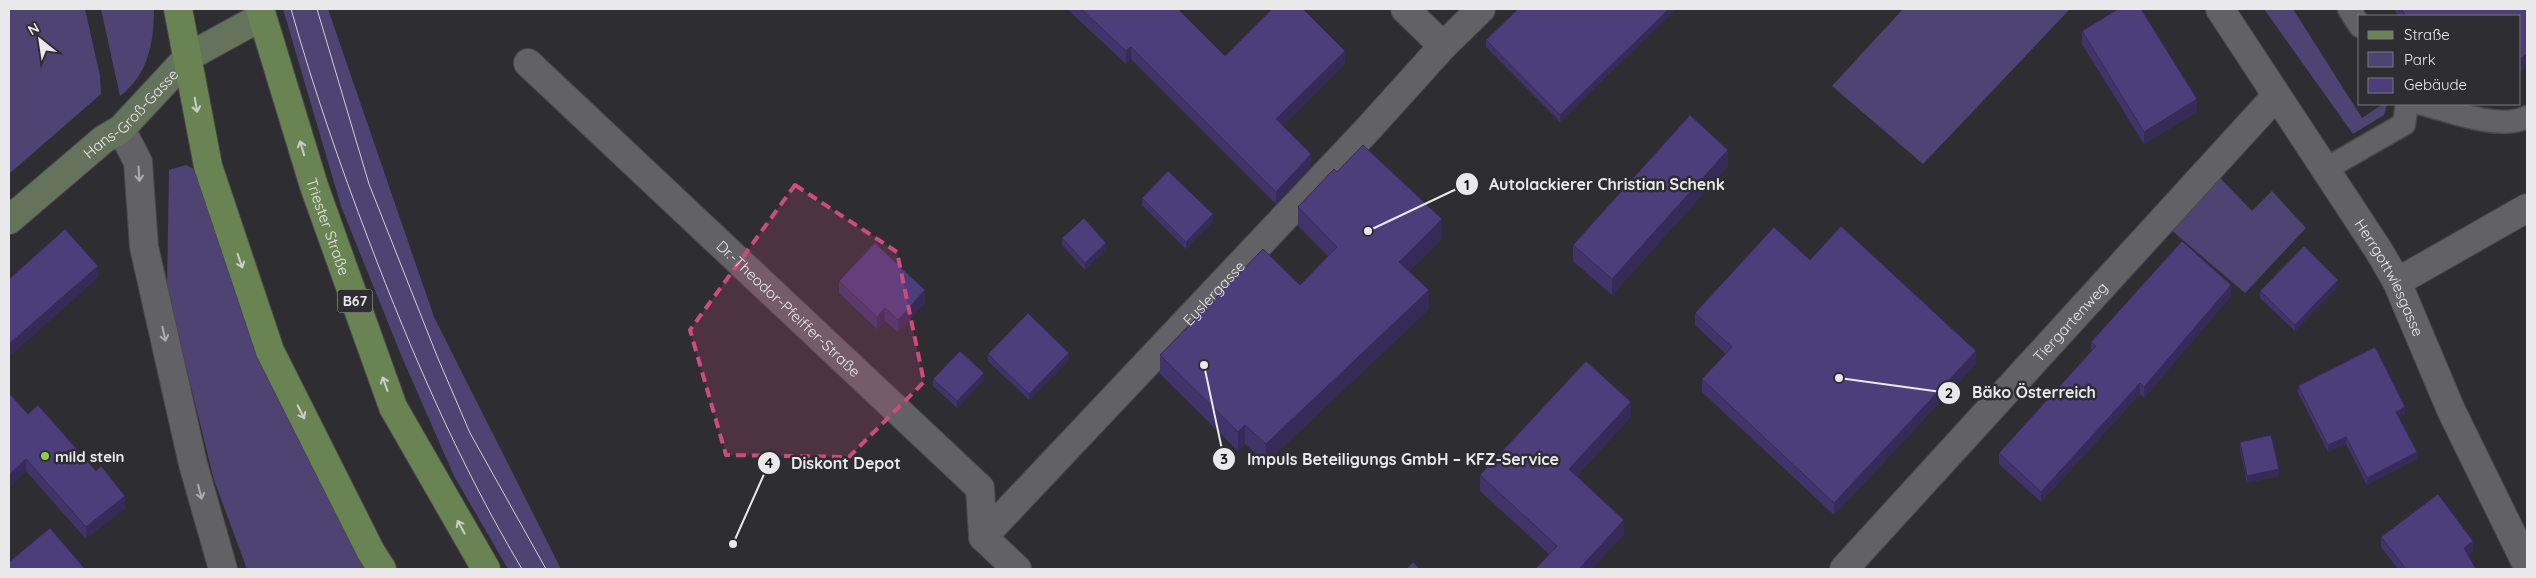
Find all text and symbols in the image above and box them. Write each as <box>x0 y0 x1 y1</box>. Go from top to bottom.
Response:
north arrow <box>15 15 65 65</box>
legend <box>2358 15 2521 105</box>
text: N <box>25 18 42 39</box>
text: Straße <box>2404 25 2450 44</box>
text: Park <box>2404 50 2436 69</box>
street label: Hans-Groß-Gasse <box>79 64 182 162</box>
text: Gebäude <box>2404 75 2467 94</box>
one-way arrow <box>192 97 202 113</box>
one-way arrow <box>296 141 306 157</box>
one-way arrow <box>134 165 144 181</box>
callout: Autolackierer Christian Schenk <box>1454 169 1735 200</box>
text: Autolackierer Christian Schenk <box>1489 174 1725 194</box>
text: 1 <box>1464 175 1470 194</box>
street label: Triester Straße <box>303 176 355 278</box>
street label: Herrgottwiesgasse <box>2351 215 2428 339</box>
street label: Dr.-Theodor-Pfeiffer-Straße <box>713 236 865 381</box>
one-way arrow <box>236 253 245 269</box>
street label: Eyslergasse <box>1179 256 1249 329</box>
street label: Tiergartenweg <box>2029 278 2111 366</box>
road number: B67 <box>338 290 372 312</box>
one-way arrow <box>160 325 169 341</box>
one-way arrow <box>380 377 389 392</box>
callout: Bäko Österreich <box>1937 377 2106 408</box>
text: Bäko Österreich <box>1972 382 2096 402</box>
text: 2 <box>1945 383 1953 402</box>
one-way arrow <box>296 404 306 419</box>
callout: Impuls Beteiligungs GmbH – KFZ-Service <box>1212 444 1569 475</box>
place label: mild stein <box>55 447 125 466</box>
callout: Diskont Depot <box>756 448 911 479</box>
text: 3 <box>1220 449 1228 468</box>
text: Impuls Beteiligungs GmbH – KFZ-Service <box>1247 449 1559 469</box>
marker: mild stein <box>39 450 51 462</box>
text: 4 <box>765 453 774 472</box>
text: Diskont Depot <box>791 453 901 473</box>
one-way arrow <box>196 484 206 500</box>
one-way arrow <box>456 520 466 535</box>

